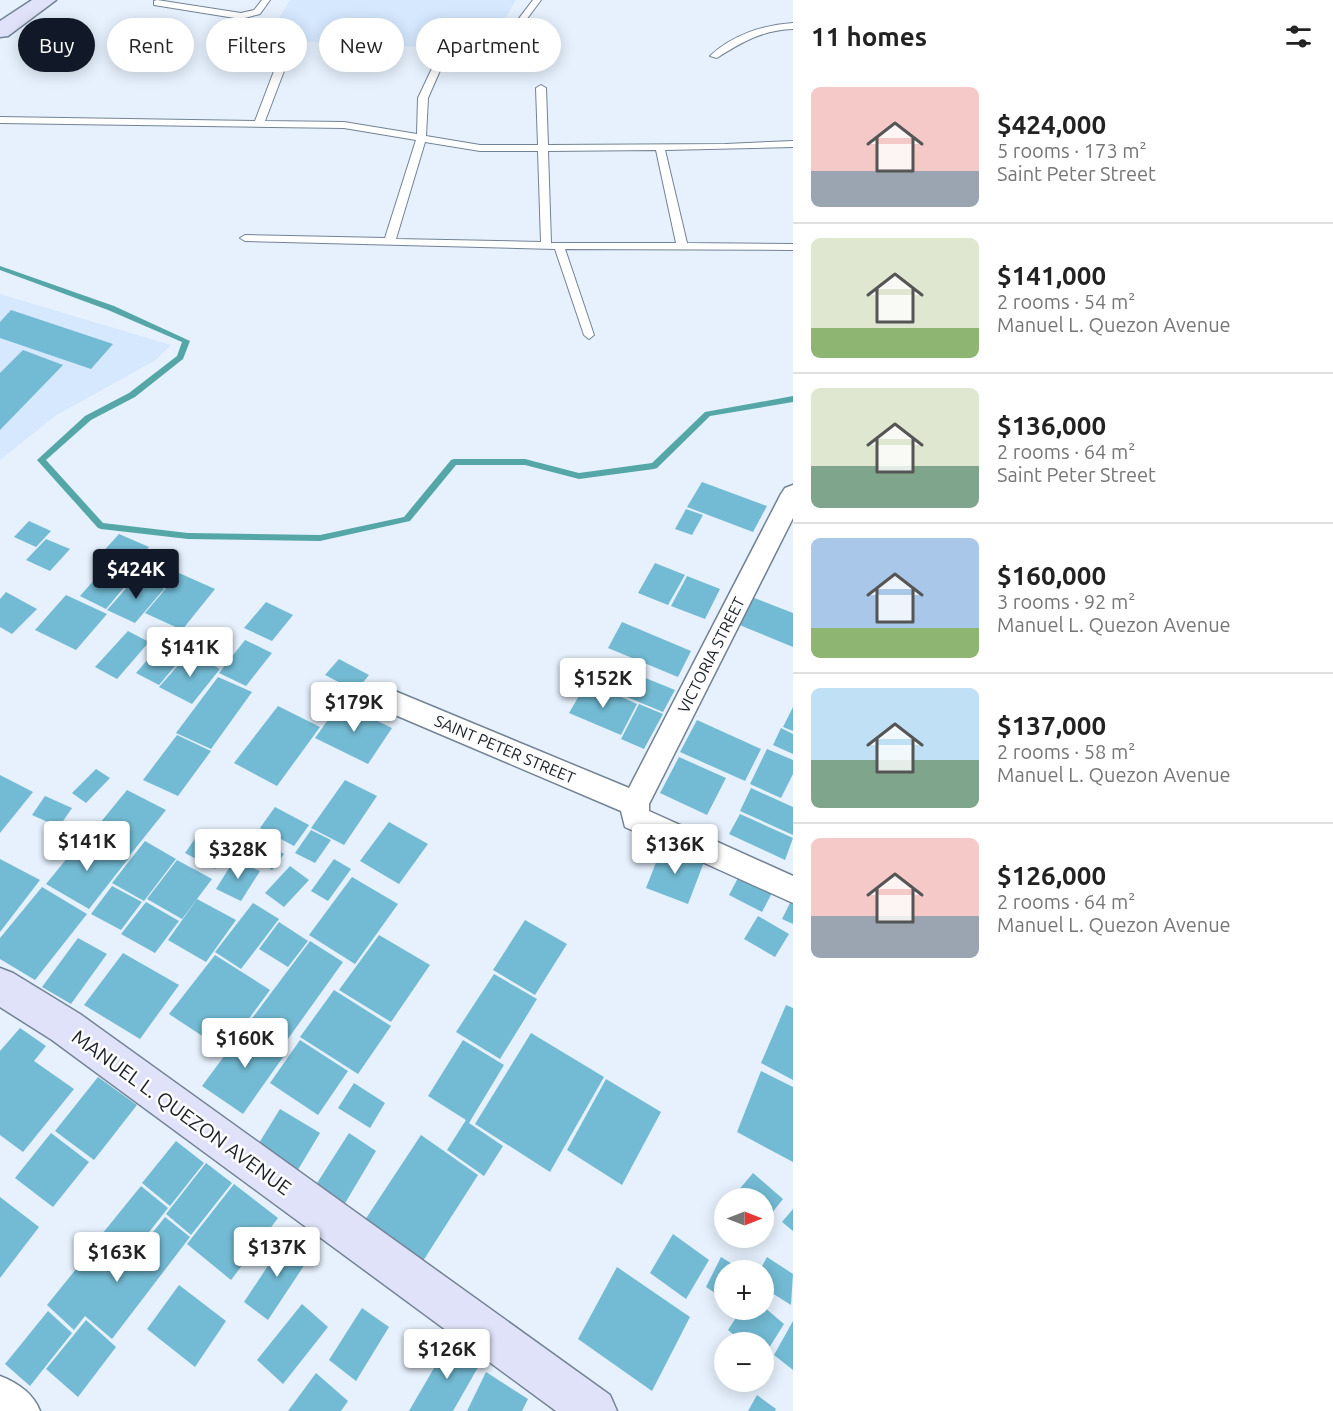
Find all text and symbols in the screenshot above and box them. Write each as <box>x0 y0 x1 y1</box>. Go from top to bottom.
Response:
chip: Buy <box>18 18 95 72</box>
chip: Rent <box>107 18 194 72</box>
chip: Filters <box>206 18 307 72</box>
chip: New <box>319 18 404 72</box>
chip: Apartment <box>416 18 561 72</box>
icon: filters <box>1282 20 1315 53</box>
text: 11 homes <box>811 22 927 51</box>
text: $424,000 <box>997 110 1106 139</box>
icon: home <box>859 111 931 183</box>
text: 5 rooms · 173 m² <box>997 139 1147 162</box>
text: Saint Peter Street <box>997 162 1156 185</box>
text: $141,000 <box>997 261 1106 290</box>
icon: home <box>859 262 931 334</box>
text: 2 rooms · 54 m² <box>997 290 1135 313</box>
text: Manuel L. Quezon Avenue <box>997 313 1231 336</box>
text: $136,000 <box>997 411 1106 440</box>
icon: home <box>859 412 931 484</box>
text: 2 rooms · 64 m² <box>997 440 1135 463</box>
text: Saint Peter Street <box>997 463 1156 486</box>
pin: $424K <box>94 549 178 600</box>
text: $424K <box>107 557 165 580</box>
text: $160,000 <box>997 561 1106 590</box>
icon: home <box>859 562 931 634</box>
text: 3 rooms · 92 m² <box>997 590 1135 613</box>
street label: VICTORIA STREET <box>674 594 748 716</box>
text: Manuel L. Quezon Avenue <box>997 613 1231 636</box>
pin: $141K <box>148 627 232 678</box>
text: $141K <box>161 635 219 658</box>
pin: $152K <box>561 658 645 709</box>
text: $152K <box>574 666 632 689</box>
pin: $179K <box>312 682 396 733</box>
text: $179K <box>325 690 383 713</box>
street label: SAINT PETER STREET <box>432 711 578 787</box>
text: $137,000 <box>997 711 1106 740</box>
icon: home <box>859 712 931 784</box>
text: 2 rooms · 58 m² <box>997 740 1135 763</box>
text: Manuel L. Quezon Avenue <box>997 763 1231 786</box>
pin: $141K <box>45 821 129 872</box>
pin: $136K <box>633 824 717 875</box>
text: $141K <box>58 829 116 852</box>
pin: $328K <box>196 829 280 880</box>
text: $136K <box>646 832 704 855</box>
text: $328K <box>209 837 267 860</box>
text: $126,000 <box>997 861 1106 890</box>
icon: home <box>859 862 931 934</box>
text: 2 rooms · 64 m² <box>997 890 1135 913</box>
text: Manuel L. Quezon Avenue <box>997 913 1231 936</box>
pin: $160K <box>203 1018 287 1069</box>
street label: MANUEL L. QUEZON AVENUE <box>68 1025 296 1199</box>
text: $160K <box>216 1026 274 1049</box>
north arrow <box>714 1188 774 1248</box>
map controls <box>714 1188 774 1392</box>
pin: $137K <box>235 1227 319 1278</box>
pin: $163K <box>75 1232 159 1283</box>
text: $137K <box>248 1235 306 1258</box>
text: $163K <box>88 1240 146 1263</box>
button: + <box>714 1260 774 1320</box>
pin: $126K <box>405 1329 489 1380</box>
button: − <box>714 1332 774 1392</box>
text: $126K <box>418 1337 476 1360</box>

